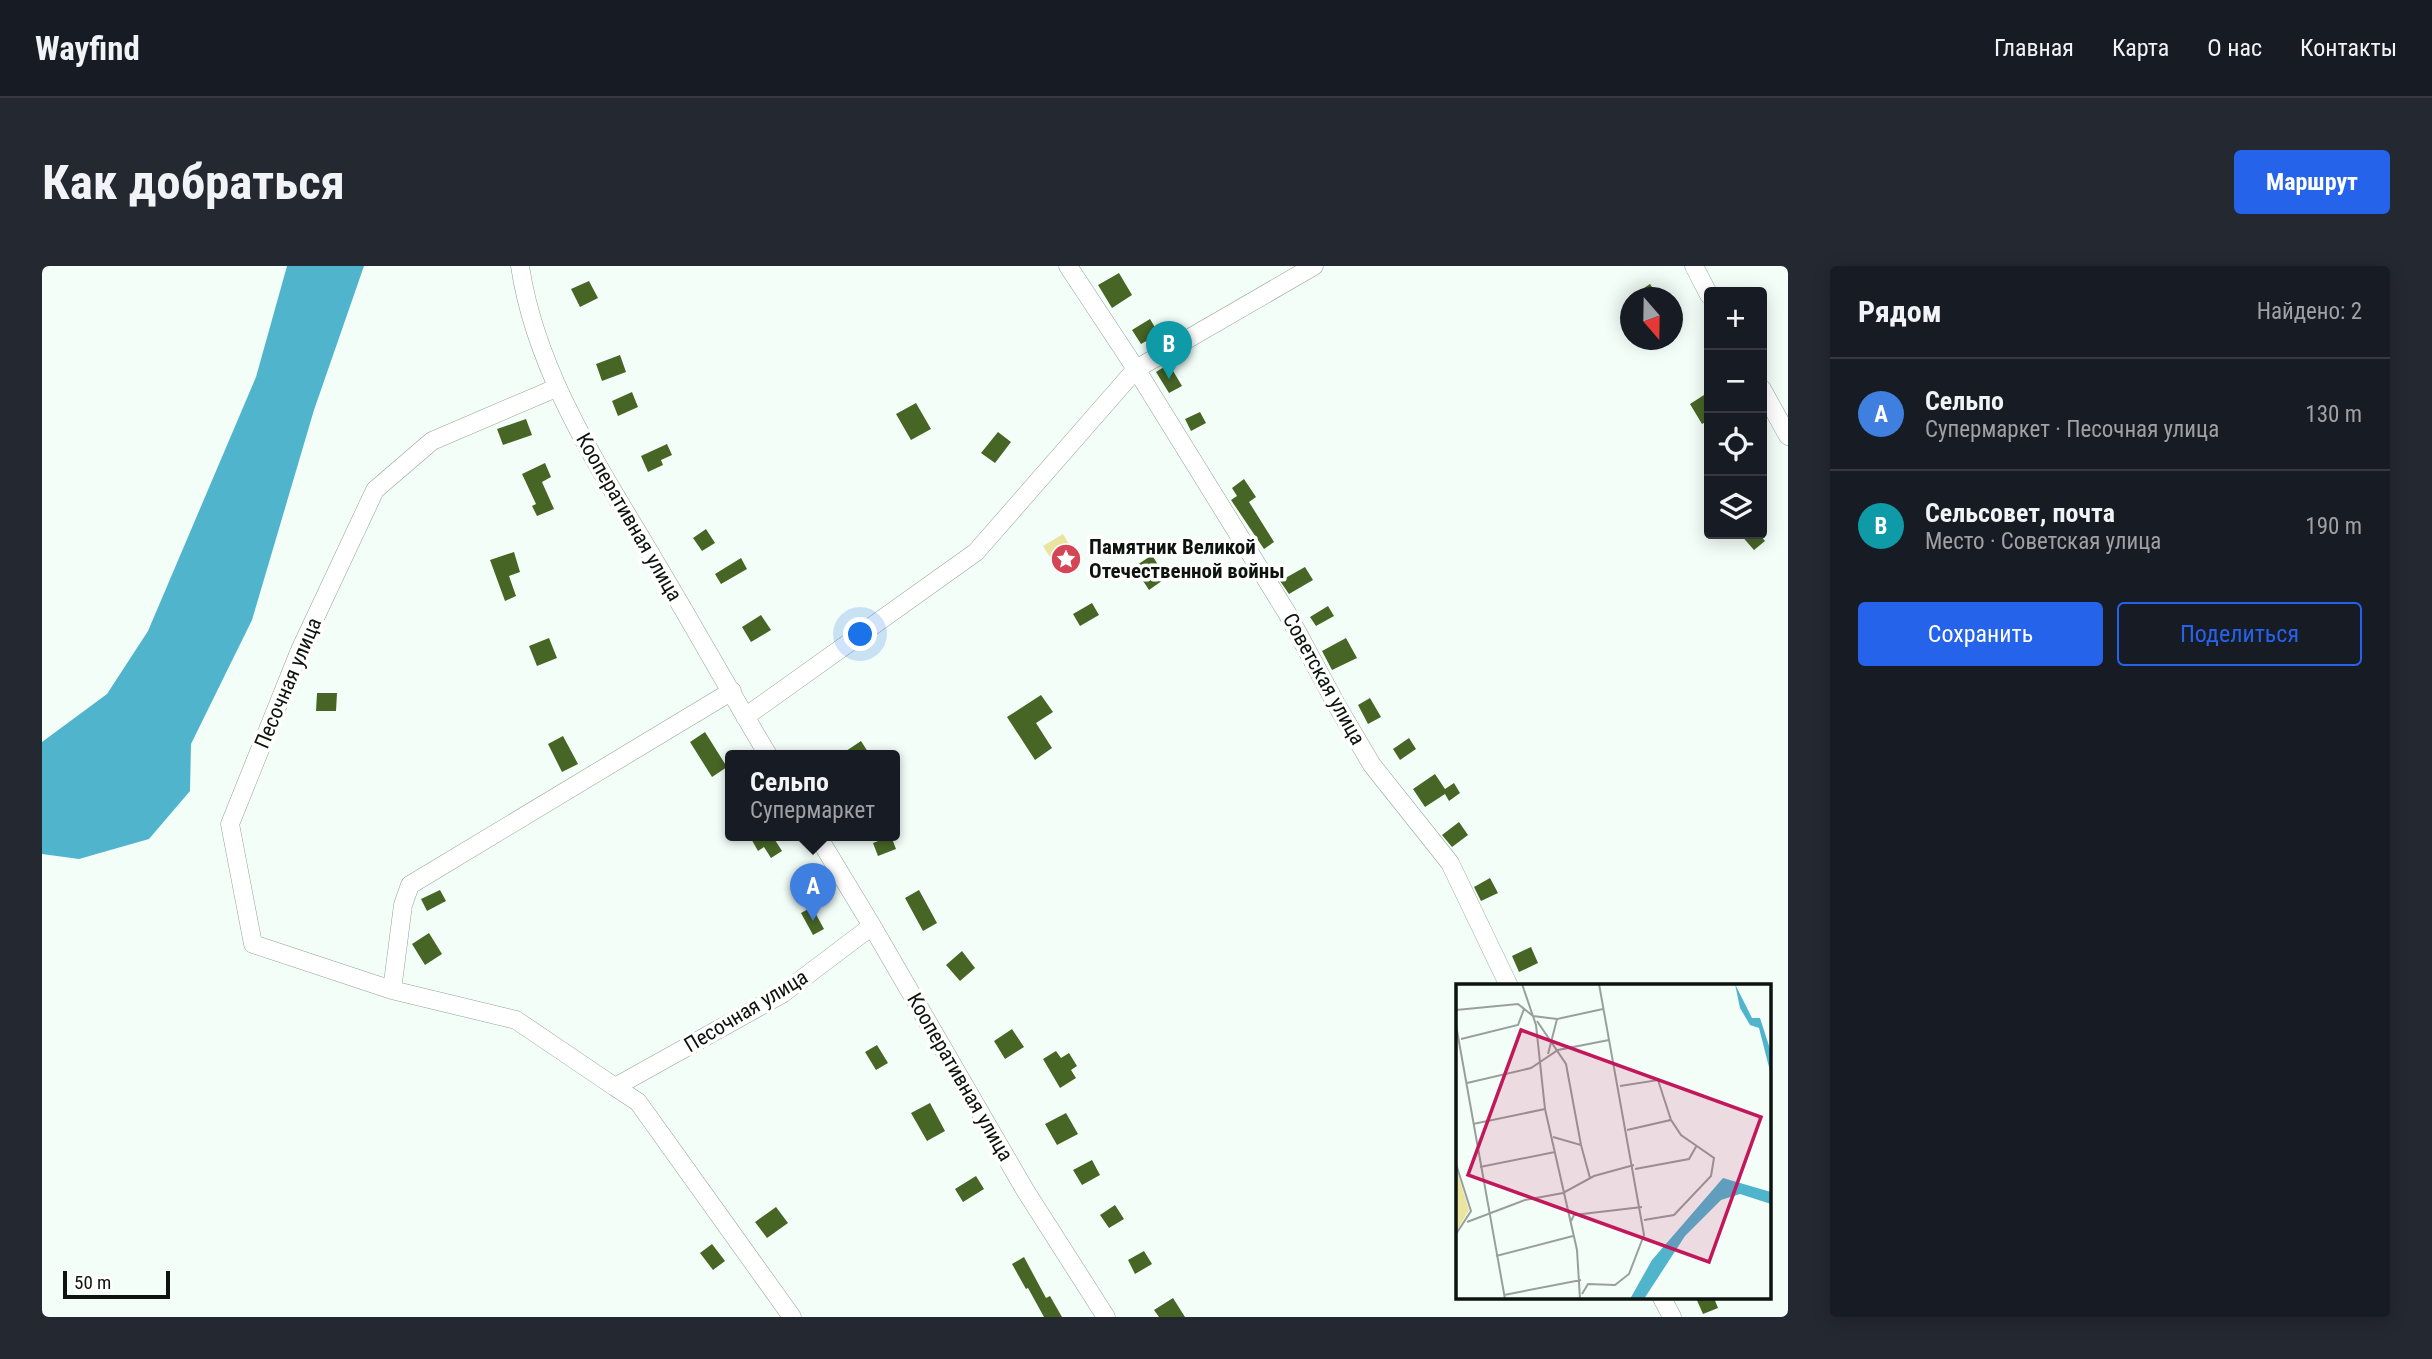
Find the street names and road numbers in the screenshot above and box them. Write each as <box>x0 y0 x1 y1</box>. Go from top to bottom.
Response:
street label: Кооперативная улица <box>571 429 687 605</box>
street label: Советская улица <box>1278 609 1370 749</box>
street label: Песочная улица <box>250 614 326 752</box>
street label: Песочная улица <box>680 965 812 1057</box>
street label: Кооперативная улица <box>902 989 1018 1165</box>

